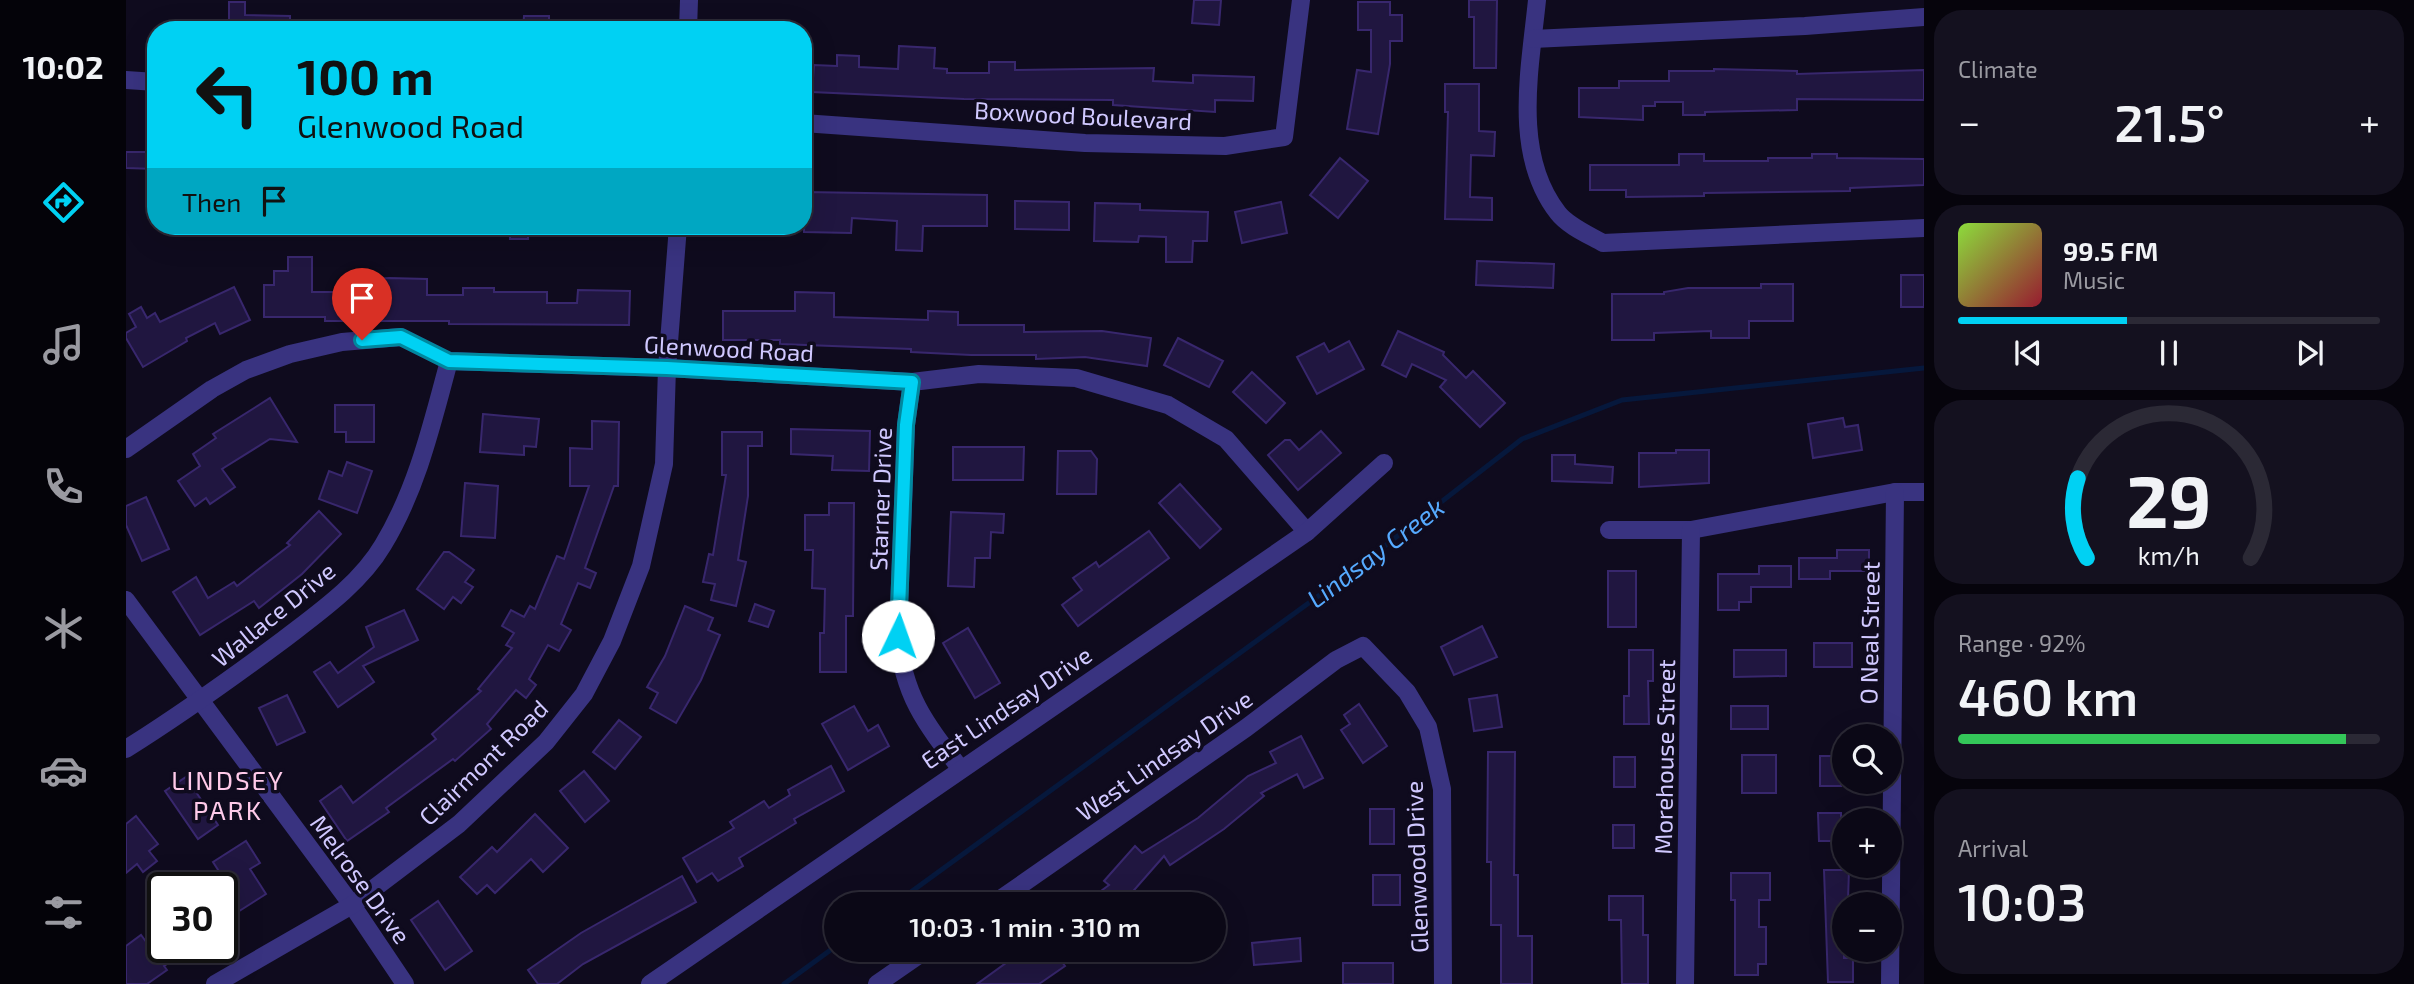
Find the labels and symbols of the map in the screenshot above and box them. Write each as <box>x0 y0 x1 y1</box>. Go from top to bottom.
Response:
street label: Boxwood Boulevard <box>973 95 1193 135</box>
pin <box>332 268 392 340</box>
street label: Glenwood Road <box>643 329 815 367</box>
street label: Starner Drive <box>863 427 897 571</box>
water label: Lindsay Creek <box>1300 490 1450 614</box>
street label: Wallace Drive <box>206 556 340 672</box>
street label: O Neal Street <box>1853 561 1885 705</box>
position arrow <box>861 599 935 673</box>
street label: East Lindsay Drive <box>915 639 1097 775</box>
street label: Morehouse Street <box>1648 659 1680 855</box>
street label: West Lindsay Drive <box>1071 684 1257 826</box>
street label: Clairmont Road <box>413 693 553 831</box>
district label: LINDSEY PARK <box>171 764 285 825</box>
street label: Glenwood Drive <box>1399 780 1433 954</box>
street label: Melrose Drive <box>305 809 417 949</box>
speed limit sign: 30 <box>147 872 238 963</box>

